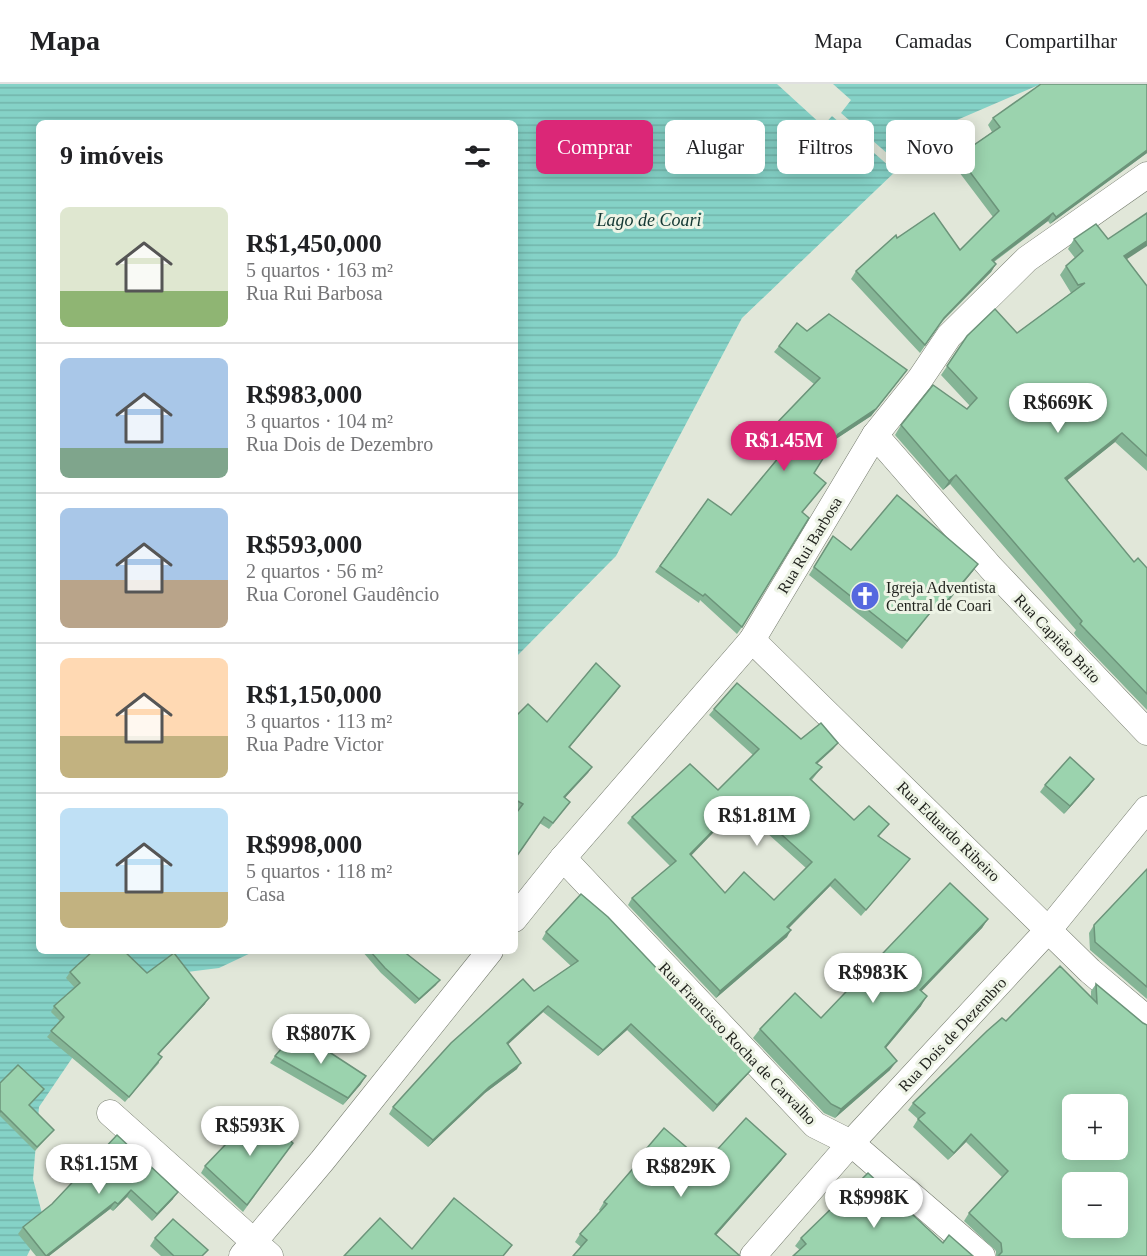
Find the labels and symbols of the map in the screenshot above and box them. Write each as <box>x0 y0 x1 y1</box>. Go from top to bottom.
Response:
water label: Lago de Coari <box>595 210 702 230</box>
pin: R$669K <box>1009 383 1107 434</box>
pin: R$1.45M <box>729 421 839 472</box>
street label: Rua Rui Barbosa <box>774 494 845 596</box>
place label: Igreja Adventista Central de Coari <box>886 579 996 614</box>
church icon: Igreja Adventista Central de Coari <box>849 580 881 612</box>
street label: Rua Capitão Brito <box>1010 591 1104 687</box>
street label: Rua Eduardo Ribeiro <box>894 778 1003 885</box>
pin: R$1.81M <box>702 796 812 847</box>
pin: R$983K <box>824 953 922 1004</box>
street label: Rua Francisco Rocha de Carvalho <box>656 959 820 1128</box>
street label: Rua Dois de Dezembro <box>895 974 1010 1095</box>
pin: R$807K <box>272 1014 370 1065</box>
pin: R$593K <box>201 1106 299 1157</box>
pin: R$1.15M <box>44 1144 154 1195</box>
pin: R$829K <box>632 1147 730 1198</box>
pin: R$998K <box>825 1178 923 1229</box>

